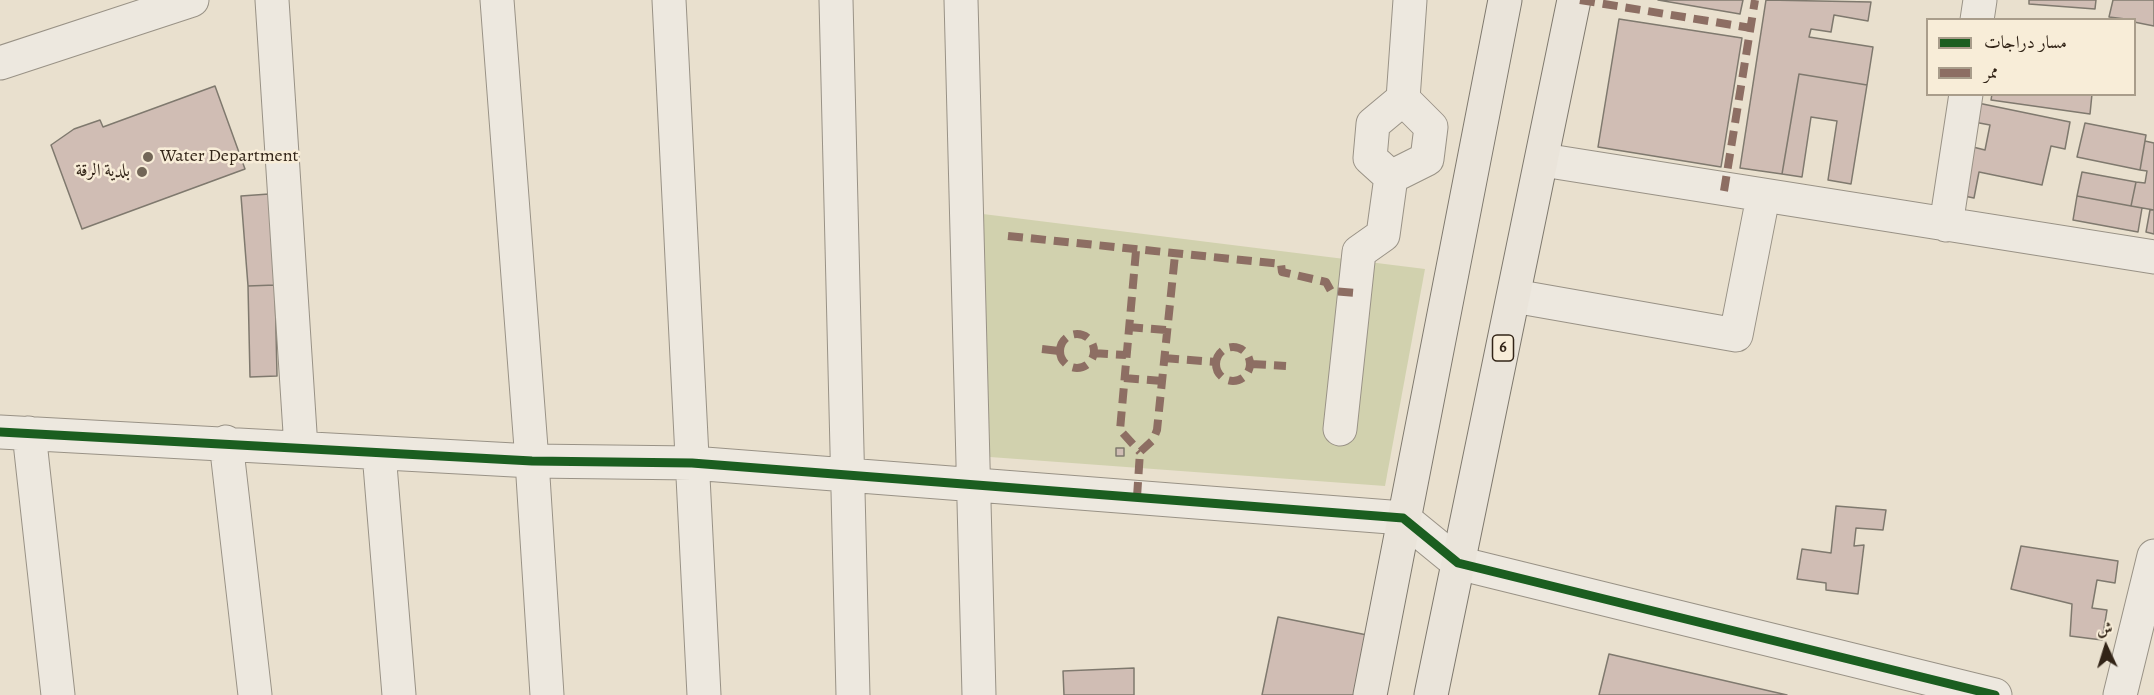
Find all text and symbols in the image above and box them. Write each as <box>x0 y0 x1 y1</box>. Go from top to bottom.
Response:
legend <box>1926 18 2136 96</box>
text: مسار دراجات <box>1984 30 2067 54</box>
text: ممر <box>1984 60 1998 84</box>
place label: Water Department <box>160 146 298 168</box>
marker: Water Department <box>141 150 155 164</box>
place label: بلدية الرقة <box>75 161 130 183</box>
marker: بلدية الرقة <box>135 165 149 179</box>
road number: 6 <box>1492 335 1514 361</box>
north arrow <box>2076 617 2136 677</box>
text: ش <box>2096 618 2113 641</box>

